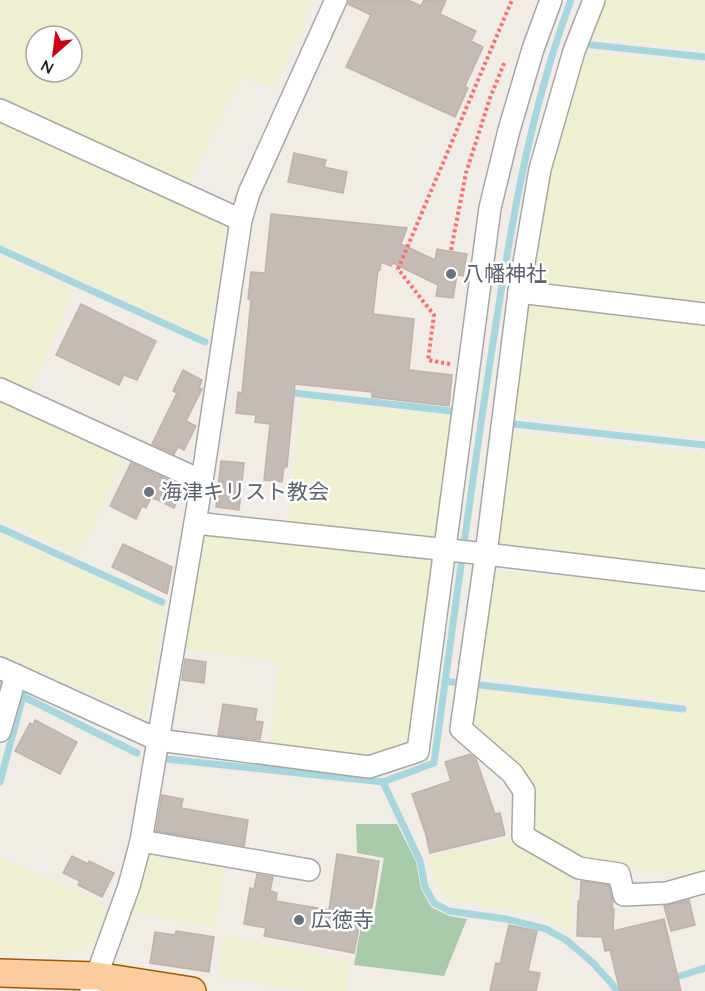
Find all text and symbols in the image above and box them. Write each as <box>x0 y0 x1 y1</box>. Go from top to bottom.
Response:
north arrow <box>24 24 84 84</box>
text: N <box>37 56 57 79</box>
place label: 八幡神社 <box>463 260 547 286</box>
marker: 八幡神社 <box>444 267 458 281</box>
place label: 海津キリスト教会 <box>161 478 329 504</box>
marker: 海津キリスト教会 <box>142 485 156 499</box>
place label: 広徳寺 <box>311 906 374 932</box>
marker: 広徳寺 <box>292 913 306 927</box>

